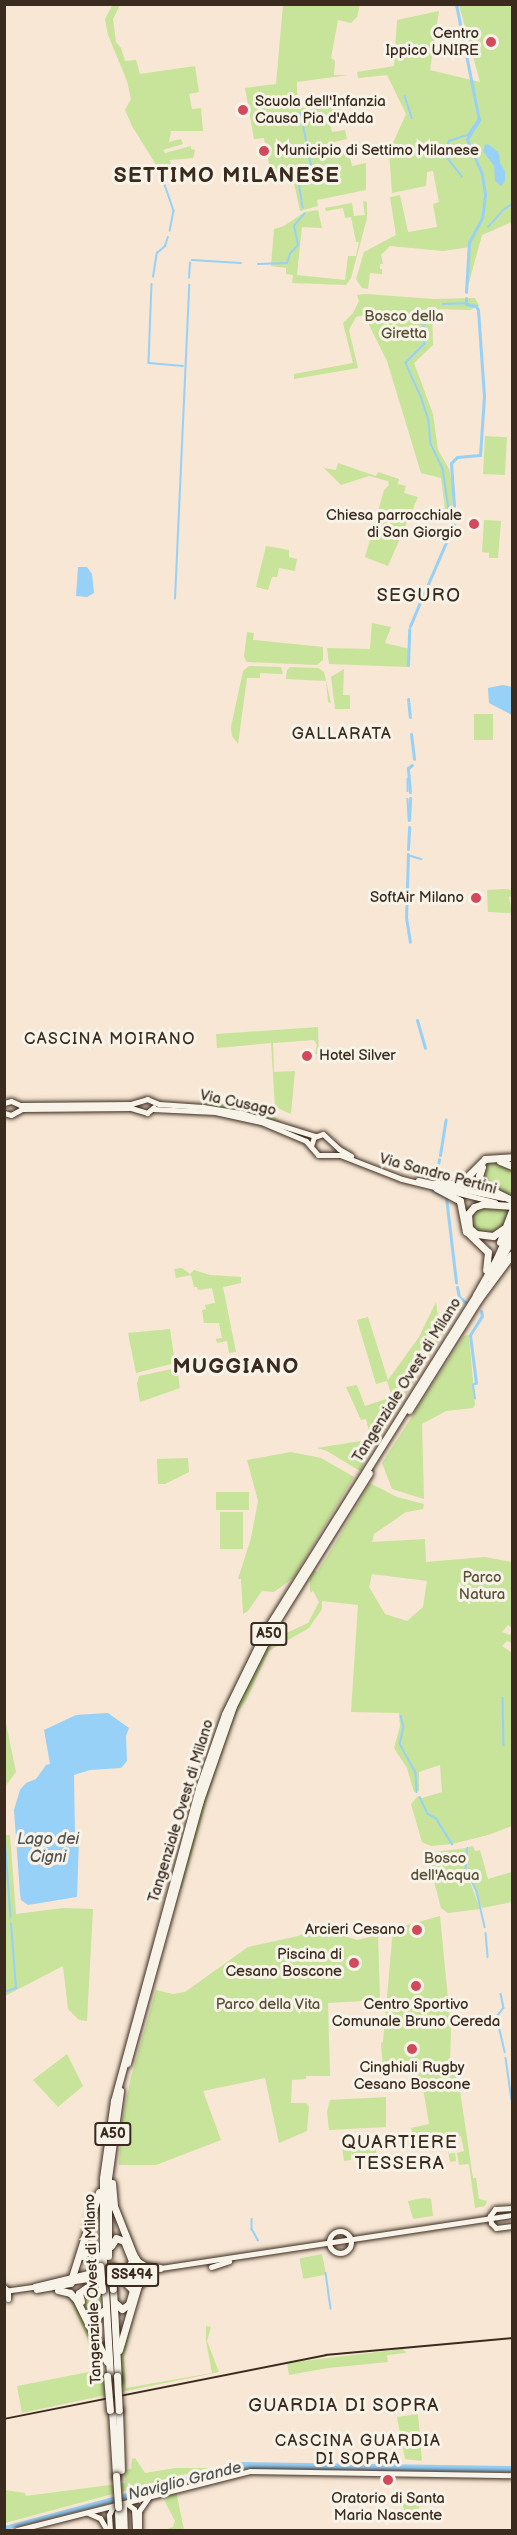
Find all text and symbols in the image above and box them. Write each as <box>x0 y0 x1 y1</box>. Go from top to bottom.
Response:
place label: Centro Ippico UNIRE <box>385 24 479 59</box>
marker: Centro Ippico UNIRE <box>484 35 498 49</box>
place label: Scuola dell'Infanzia Causa Pia d'Adda <box>255 92 386 127</box>
marker: Scuola dell'Infanzia Causa Pia d'Adda <box>236 103 250 117</box>
place label: Municipio di Settimo Milanese <box>276 142 479 160</box>
marker: Municipio di Settimo Milanese <box>257 144 271 158</box>
district label: SETTIMO MILANESE <box>114 163 340 189</box>
park label: Bosco della Giretta <box>364 307 444 342</box>
place label: Chiesa parrocchiale di San Giorgio <box>326 506 462 541</box>
marker: Chiesa parrocchiale di San Giorgio <box>467 517 481 531</box>
district label: SEGURO <box>377 585 461 607</box>
district label: GALLARATA <box>292 725 392 745</box>
place label: SoftAir Milano <box>370 889 464 907</box>
marker: SoftAir Milano <box>469 891 483 905</box>
district label: CASCINA MOIRANO <box>24 1030 196 1050</box>
place label: Hotel Silver <box>319 1047 396 1065</box>
marker: Hotel Silver <box>300 1049 314 1063</box>
street label: Via Cusago <box>198 1086 278 1120</box>
street label: Via Sandro Pertini <box>377 1150 499 1198</box>
street label: Tangenziale Ovest di Milano <box>349 1294 465 1466</box>
district label: MUGGIANO <box>172 1354 300 1380</box>
park label: Parco Natura <box>459 1568 505 1603</box>
road number: A50 <box>250 1623 288 1645</box>
street label: Tangenziale Ovest di Milano <box>145 1717 217 1905</box>
water label: Lago dei Cigni <box>17 1830 79 1868</box>
park label: Bosco dell'Acqua <box>410 1849 480 1884</box>
place label: Arcieri Cesano <box>305 1921 405 1939</box>
marker: Arcieri Cesano <box>410 1923 424 1937</box>
place label: Piscina di Cesano Boscone <box>225 1945 342 1980</box>
marker: Piscina di Cesano Boscone <box>347 1956 361 1970</box>
marker: Centro Sportivo Comunale Bruno Cereda <box>409 1979 423 1993</box>
place label: Centro Sportivo Comunale Bruno Cereda <box>332 1995 500 2030</box>
park label: Parco della Vita <box>215 1996 321 2014</box>
marker: Cinghiali Rugby Cesano Boscone <box>405 2042 419 2056</box>
place label: Cinghiali Rugby Cesano Boscone <box>354 2058 470 2093</box>
road number: A50 <box>94 2123 132 2145</box>
district label: QUARTIERE TESSERA <box>342 2133 458 2176</box>
street label: Tangenziale Ovest di Milano <box>81 2193 105 2385</box>
road number: SS494 <box>105 2264 159 2286</box>
district label: GUARDIA DI SOPRA <box>248 2395 440 2417</box>
district label: CASCINA GUARDIA DI SOPRA <box>275 2432 441 2470</box>
water label: Naviglio Grande <box>126 2459 244 2505</box>
marker: Oratorio di Santa Maria Nascente <box>381 2473 395 2487</box>
place label: Oratorio di Santa Maria Nascente <box>331 2489 445 2524</box>

